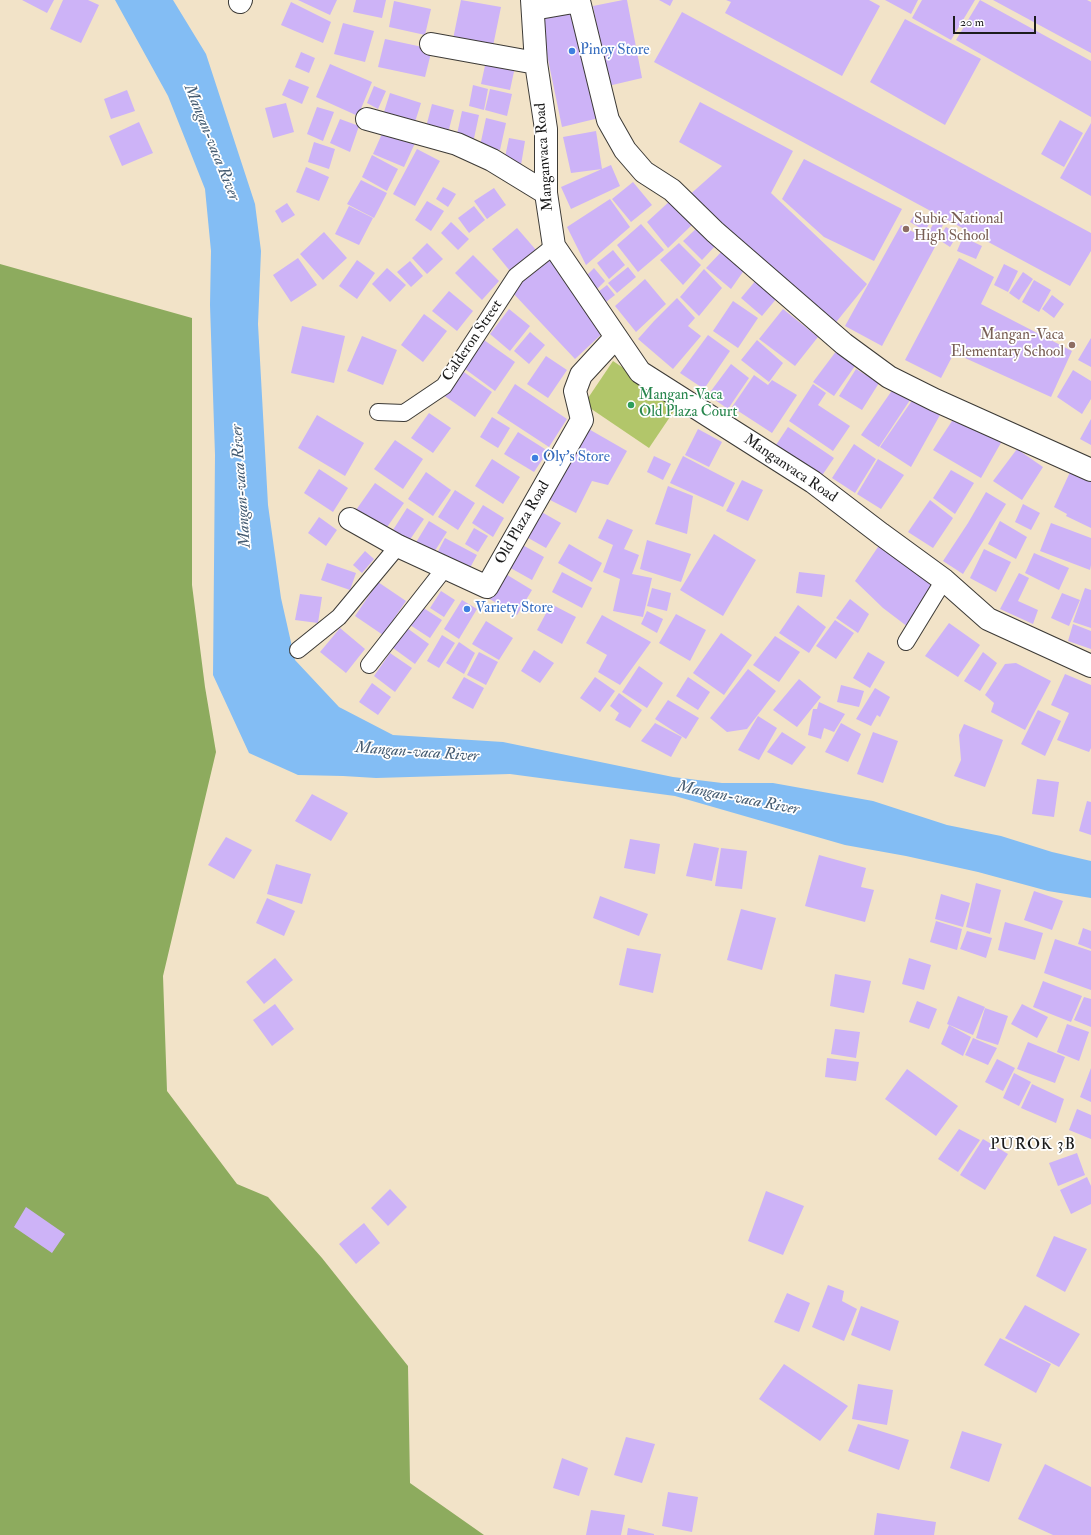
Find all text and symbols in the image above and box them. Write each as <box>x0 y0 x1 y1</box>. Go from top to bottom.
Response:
scale bar <box>955 8 1038 34</box>
text: 20 m <box>960 15 984 30</box>
place label: Pinoy Store <box>580 42 649 60</box>
marker: Pinoy Store <box>567 46 577 56</box>
water label: Mangan-vaca River <box>179 82 243 204</box>
street label: Manganvaca Road <box>532 102 558 212</box>
place label: Subic National High School <box>914 211 1003 246</box>
marker: Subic National High School <box>901 224 911 234</box>
street label: Calderon Street <box>439 297 507 385</box>
place label: Mangan-Vaca Elementary School <box>951 327 1064 362</box>
marker: Mangan-Vaca Elementary School <box>1067 340 1077 350</box>
place label: Mangan-Vaca Old Plaza Court <box>639 387 737 422</box>
marker: Mangan-Vaca Old Plaza Court <box>626 400 636 410</box>
water label: Mangan-vaca River <box>228 424 256 548</box>
street label: Manganvaca Road <box>740 431 840 507</box>
place label: Oly's Store <box>543 449 610 467</box>
marker: Oly's Store <box>530 453 540 463</box>
street label: Old Plaza Road <box>492 478 554 568</box>
place label: Variety Store <box>475 600 553 618</box>
marker: Variety Store <box>462 604 472 614</box>
water label: Mangan-vaca River <box>355 739 479 767</box>
water label: Mangan-vaca River <box>675 778 801 820</box>
district label: PUROK 3B <box>990 1136 1076 1156</box>

